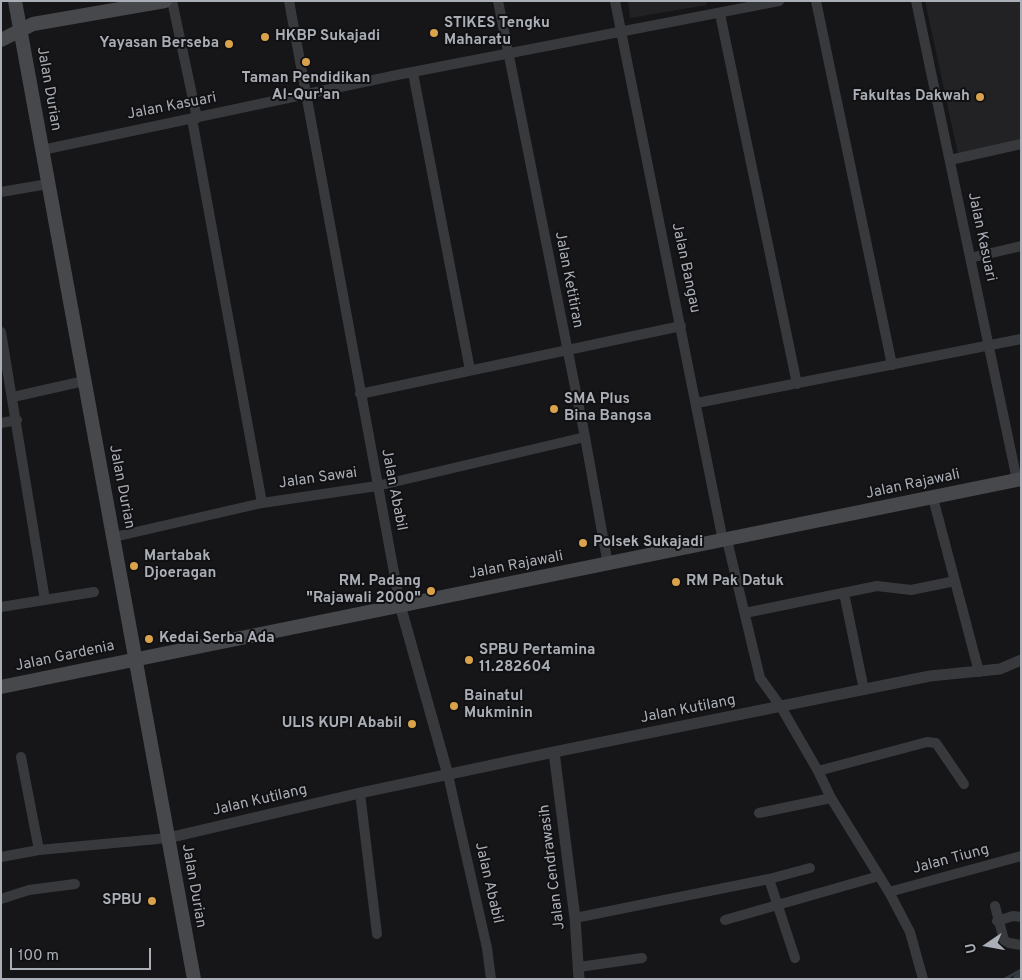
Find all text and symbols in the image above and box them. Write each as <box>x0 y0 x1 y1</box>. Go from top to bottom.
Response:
place label: STIKES Tengku Maharatu <box>444 15 550 50</box>
marker: STIKES Tengku Maharatu <box>428 27 440 39</box>
place label: HKBP Sukajadi <box>275 28 380 46</box>
marker: HKBP Sukajadi <box>259 31 271 43</box>
place label: Yayasan Berseba <box>99 35 219 53</box>
marker: Yayasan Berseba <box>223 38 235 50</box>
street label: Jalan Durian <box>32 46 64 132</box>
marker: Taman Pendidikan Al-Qur'an <box>300 56 312 68</box>
place label: Taman Pendidikan Al-Qur'an <box>242 70 370 105</box>
place label: Fakultas Dakwah <box>853 88 970 106</box>
street label: Jalan Kasuari <box>126 90 218 124</box>
marker: Fakultas Dakwah <box>974 91 986 103</box>
street label: Jalan Kasuari <box>963 191 999 283</box>
street label: Jalan Bangau <box>667 221 703 315</box>
street label: Jalan Ketitiran <box>550 230 586 330</box>
place label: SMA Plus Bina Bangsa <box>564 391 652 426</box>
marker: SMA Plus Bina Bangsa <box>548 403 560 415</box>
street label: Jalan Durian <box>104 444 138 530</box>
street label: Jalan Ababil <box>376 448 410 532</box>
street label: Jalan Sawai <box>278 465 358 493</box>
street label: Jalan Rajawali <box>864 466 962 504</box>
place label: Polsek Sukajadi <box>593 534 703 552</box>
marker: Polsek Sukajadi <box>577 537 589 549</box>
place label: Martabak Djoeragan <box>144 548 216 583</box>
street label: Jalan Rajawali <box>467 548 565 584</box>
marker: Martabak Djoeragan <box>128 560 140 572</box>
place label: RM. Padang "Rajawali 2000" <box>306 573 421 608</box>
place label: RM Pak Datuk <box>686 573 784 591</box>
marker: RM Pak Datuk <box>670 576 682 588</box>
marker: RM. Padang "Rajawali 2000" <box>425 585 437 597</box>
place label: Kedai Serba Ada <box>159 630 275 648</box>
marker: Kedai Serba Ada <box>143 633 155 645</box>
street label: Jalan Gardenia <box>14 638 116 676</box>
place label: SPBU Pertamina 11.282604 <box>479 642 595 677</box>
marker: SPBU Pertamina 11.282604 <box>463 654 475 666</box>
place label: Bainatul Mukminin <box>464 688 533 723</box>
street label: Jalan Kutilang <box>639 692 737 728</box>
marker: Bainatul Mukminin <box>448 700 460 712</box>
place label: ULIS KUPI Ababil <box>282 715 402 733</box>
marker: ULIS KUPI Ababil <box>406 718 418 730</box>
street label: Jalan Kutilang <box>211 781 309 821</box>
street label: Jalan Cendrawasih <box>536 803 570 931</box>
street label: Jalan Ababil <box>470 841 506 925</box>
street label: Jalan Tiung <box>911 841 991 879</box>
street label: Jalan Durian <box>177 843 209 929</box>
place label: SPBU <box>102 892 142 910</box>
marker: SPBU <box>146 895 158 907</box>
north arrow <box>962 920 1012 970</box>
scale bar <box>12 938 154 970</box>
text: U <box>962 942 981 955</box>
text: 100 m <box>18 947 59 966</box>

